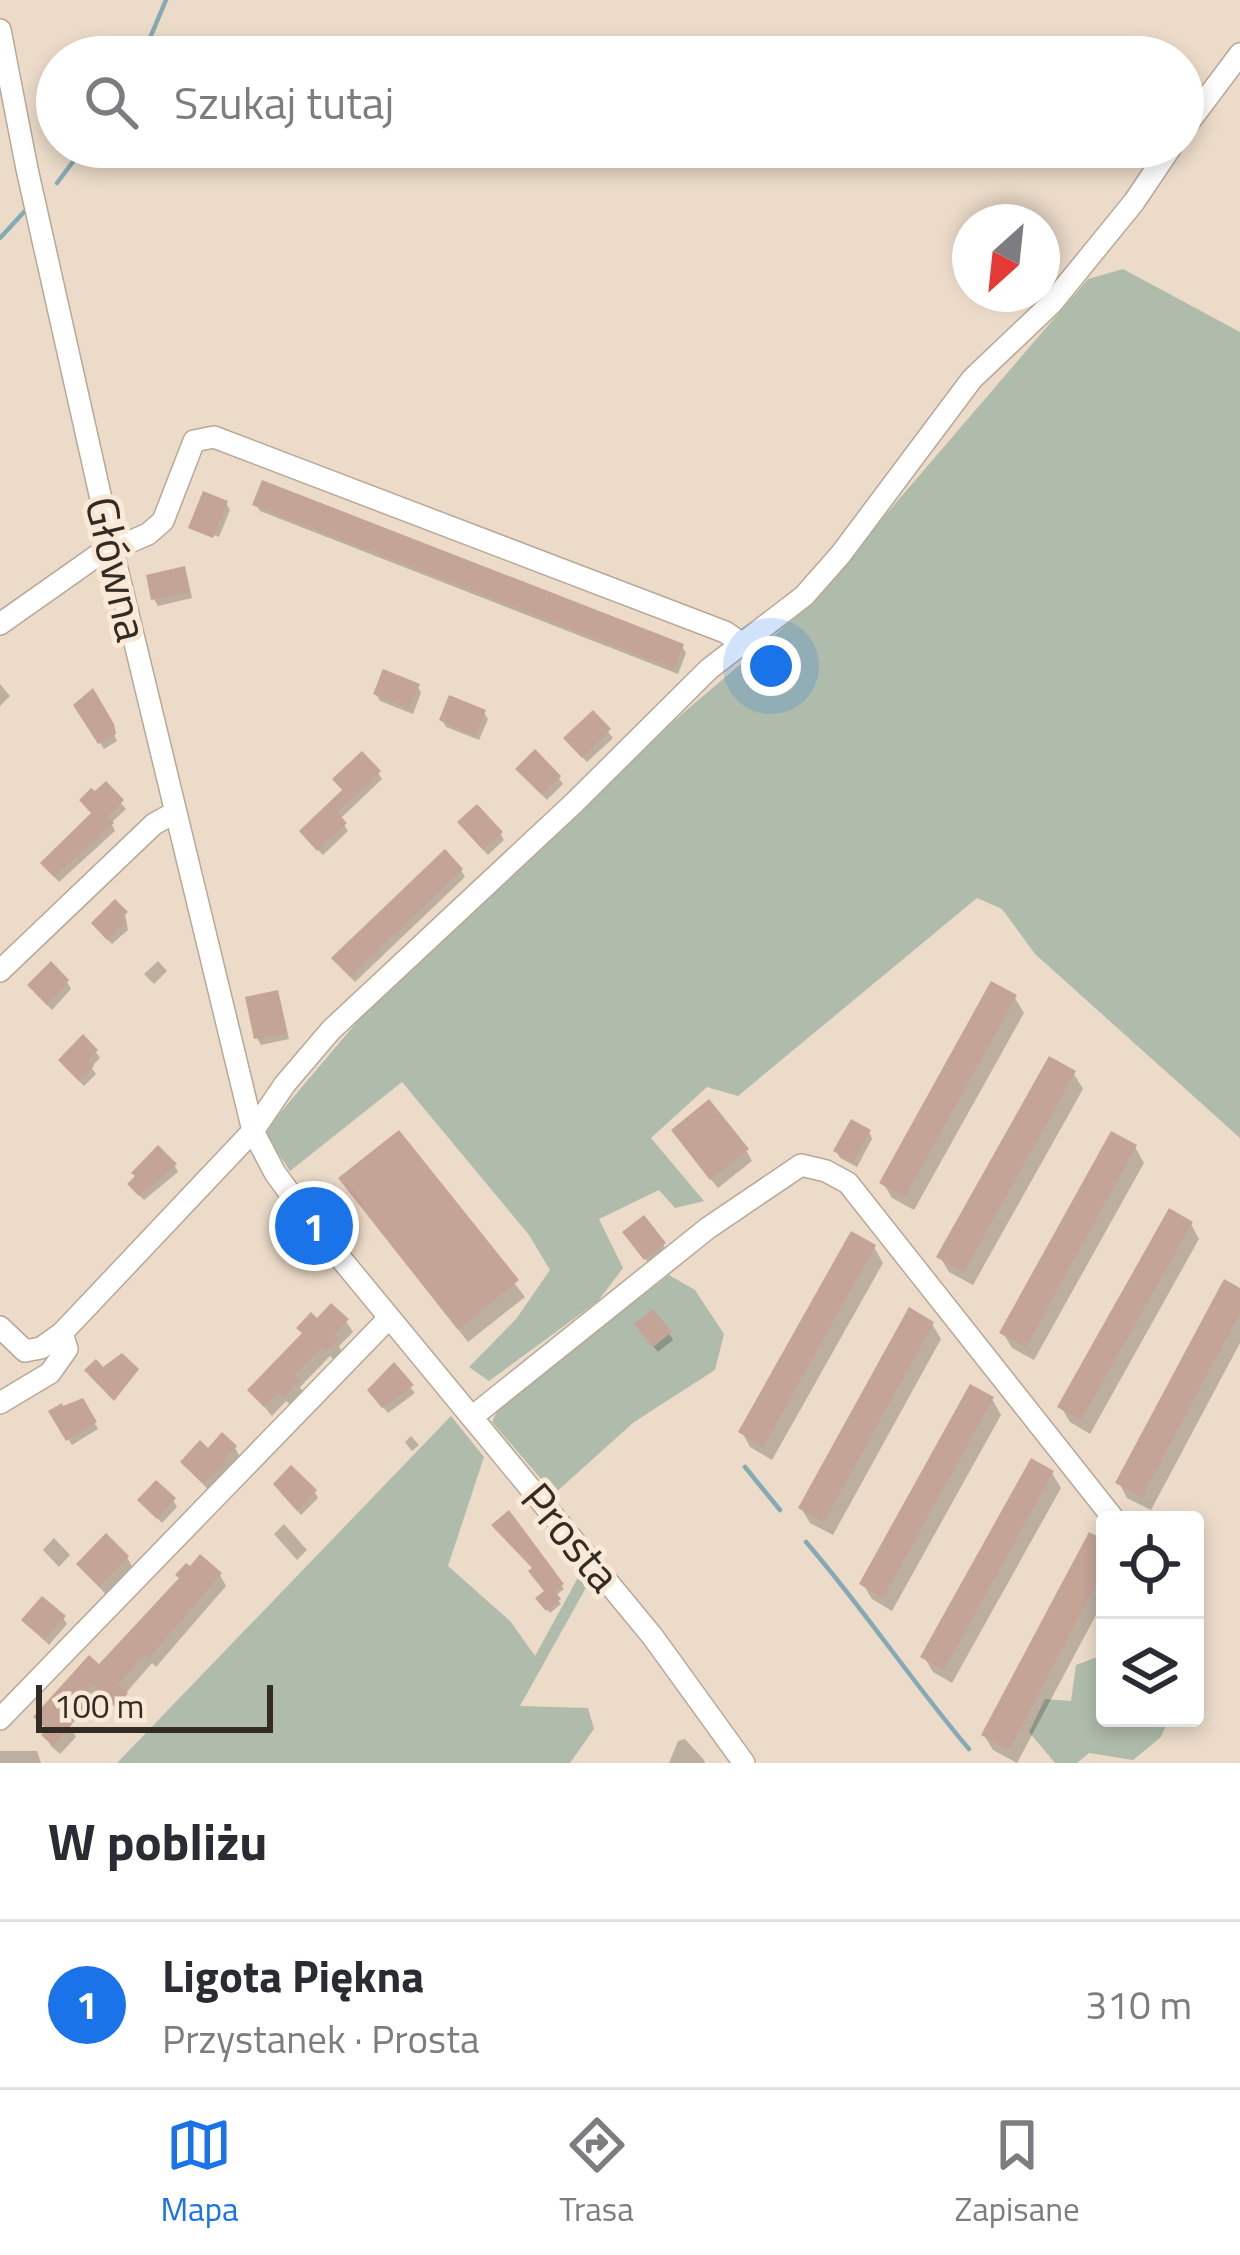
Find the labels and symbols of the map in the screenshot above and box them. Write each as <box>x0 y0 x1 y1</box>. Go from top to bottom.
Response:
north arrow <box>952 204 1060 312</box>
street label: Główna <box>68 490 168 648</box>
your location <box>741 636 801 696</box>
pin: 1 <box>275 1181 353 1271</box>
street label: Prosta <box>506 1467 638 1606</box>
scale bar <box>36 1679 273 1732</box>

